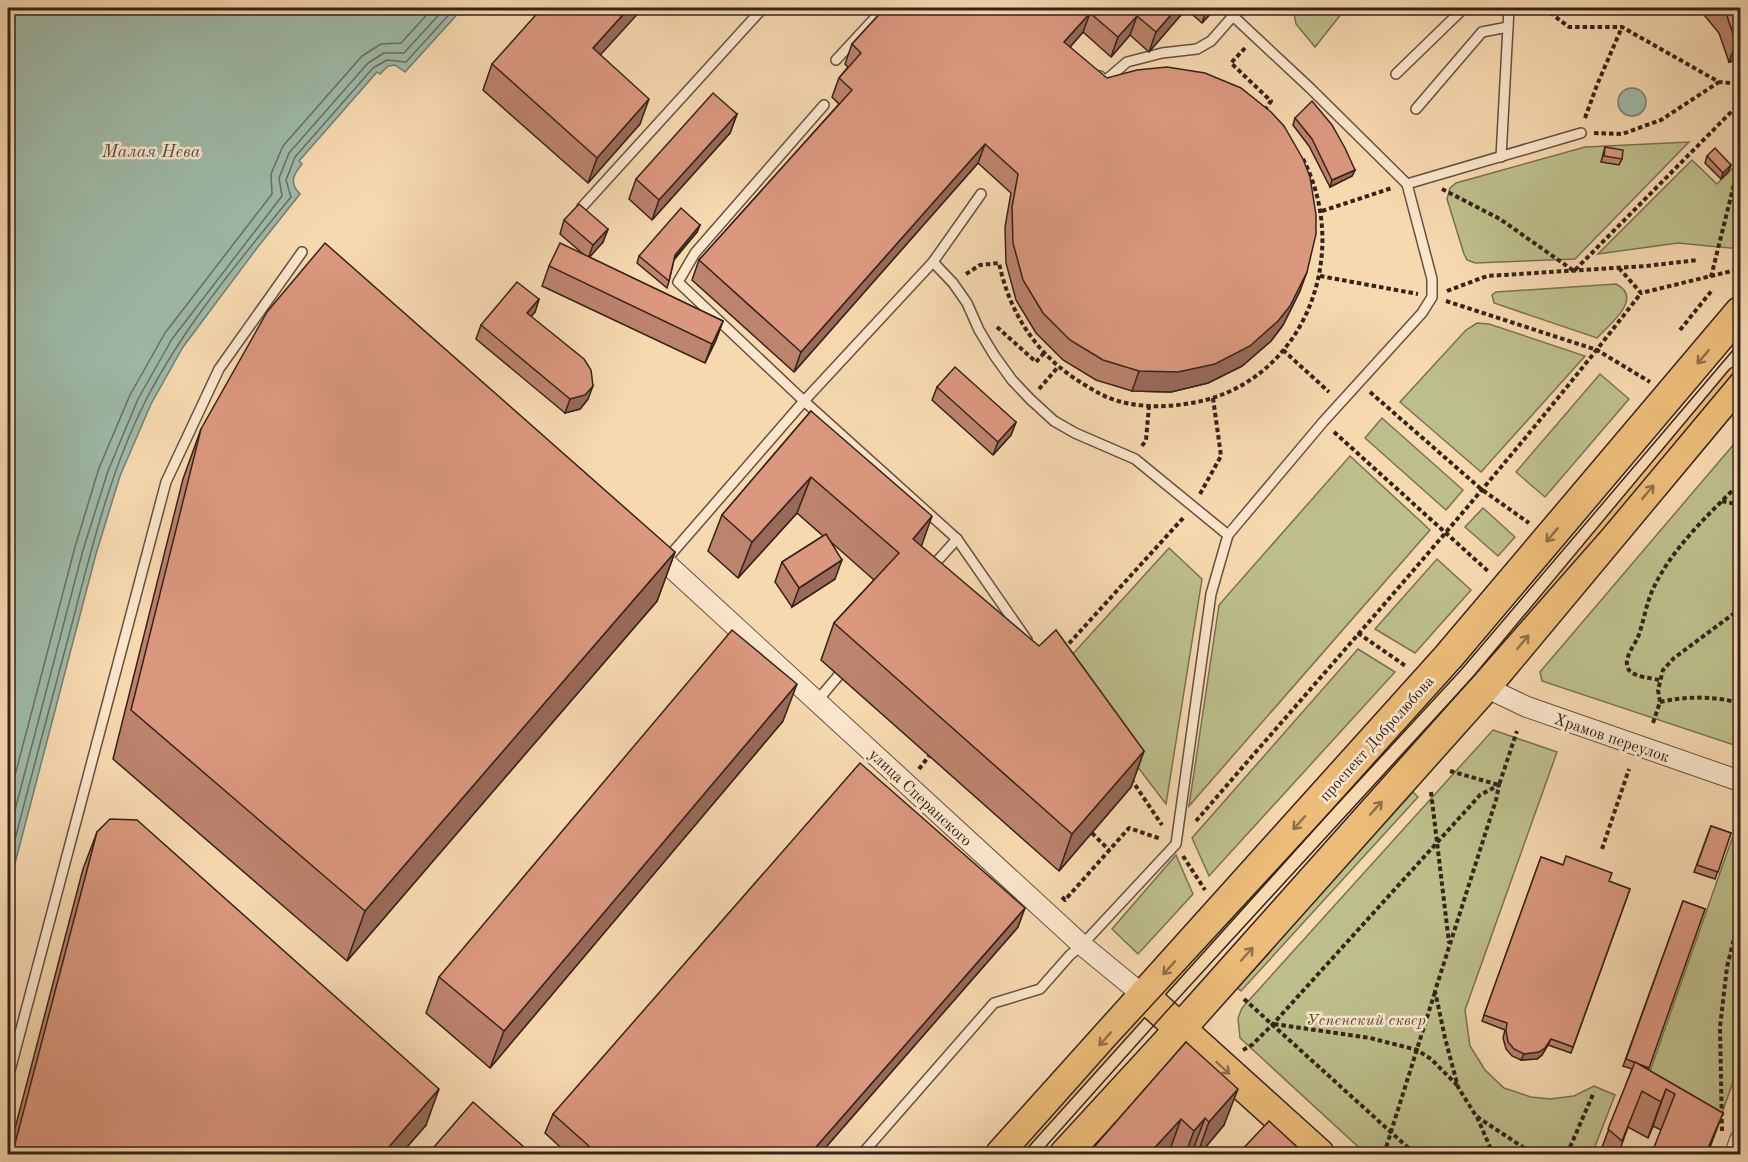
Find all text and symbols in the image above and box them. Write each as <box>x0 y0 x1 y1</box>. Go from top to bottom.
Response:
water label: Малая Нева <box>101 143 201 161</box>
one-way arrow <box>1696 349 1709 365</box>
one-way arrow <box>1641 484 1654 500</box>
one-way arrow <box>1545 527 1559 542</box>
one-way arrow <box>1516 634 1529 650</box>
street label: проспект Добролюбова <box>1317 674 1438 805</box>
street label: Храмов переулок <box>1552 712 1671 766</box>
street label: улица Сперанского <box>865 747 974 850</box>
one-way arrow <box>1369 801 1383 816</box>
one-way arrow <box>1292 816 1306 831</box>
one-way arrow <box>1240 947 1254 962</box>
one-way arrow <box>1162 961 1176 976</box>
park label: Успенский сквер <box>1306 1013 1426 1029</box>
one-way arrow <box>1098 1031 1112 1046</box>
one-way arrow <box>1215 1061 1230 1075</box>

